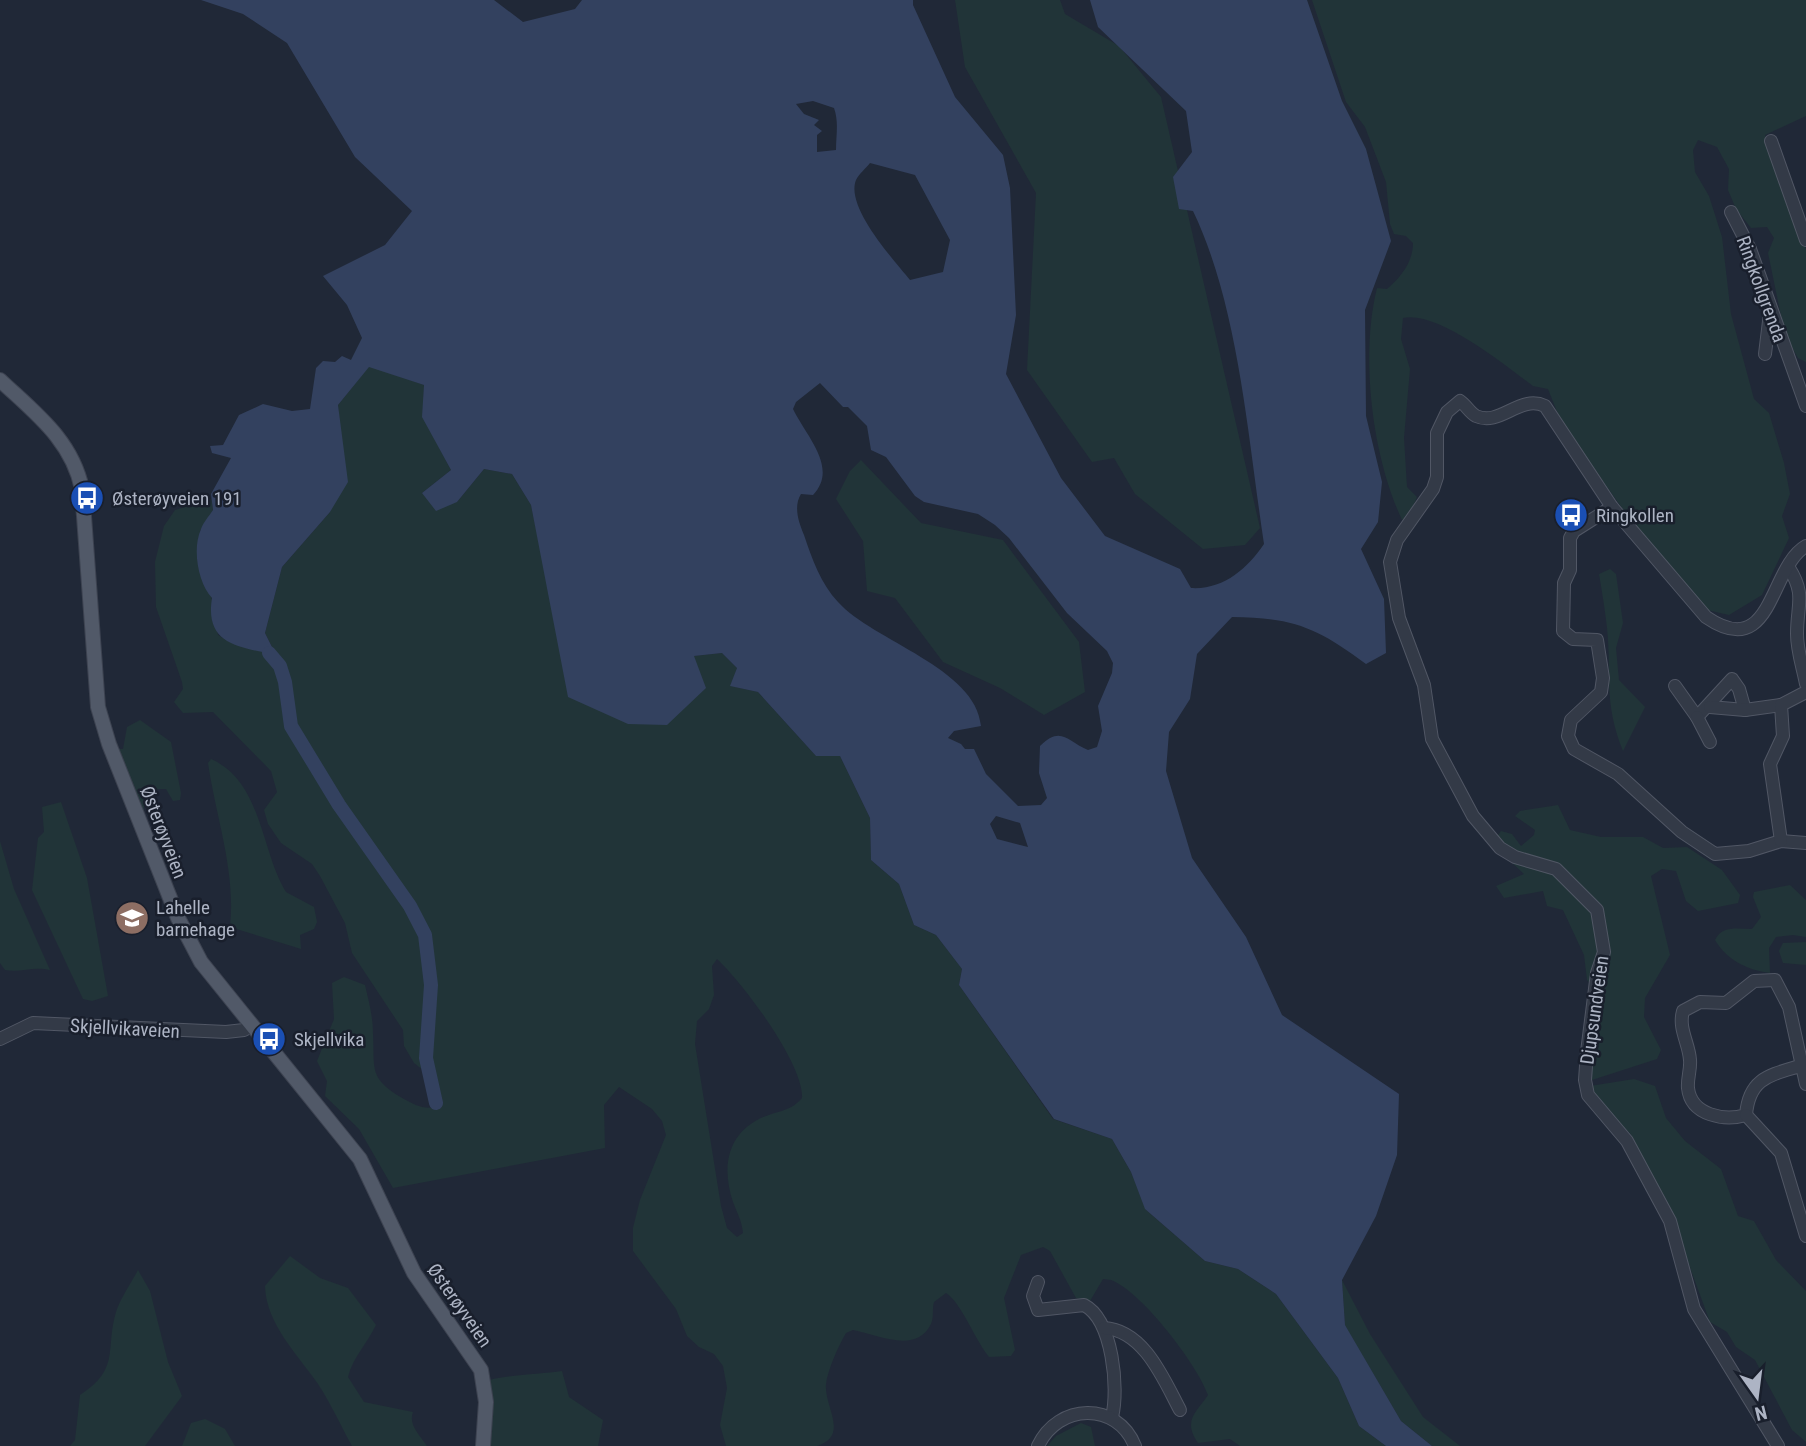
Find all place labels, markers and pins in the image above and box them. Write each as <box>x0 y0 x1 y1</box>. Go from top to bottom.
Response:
bus stop icon: Østerøyveien 191 <box>68 479 106 517</box>
place label: Østerøyveien 191 <box>112 487 242 510</box>
bus stop icon: Ringkollen <box>1552 496 1590 534</box>
place label: Ringkollen <box>1596 504 1674 527</box>
place label: Lahelle barnehage <box>156 896 235 941</box>
school or university icon: Lahelle barnehage <box>113 899 151 937</box>
bus stop icon: Skjellvika <box>250 1020 288 1058</box>
place label: Skjellvika <box>294 1028 364 1051</box>

